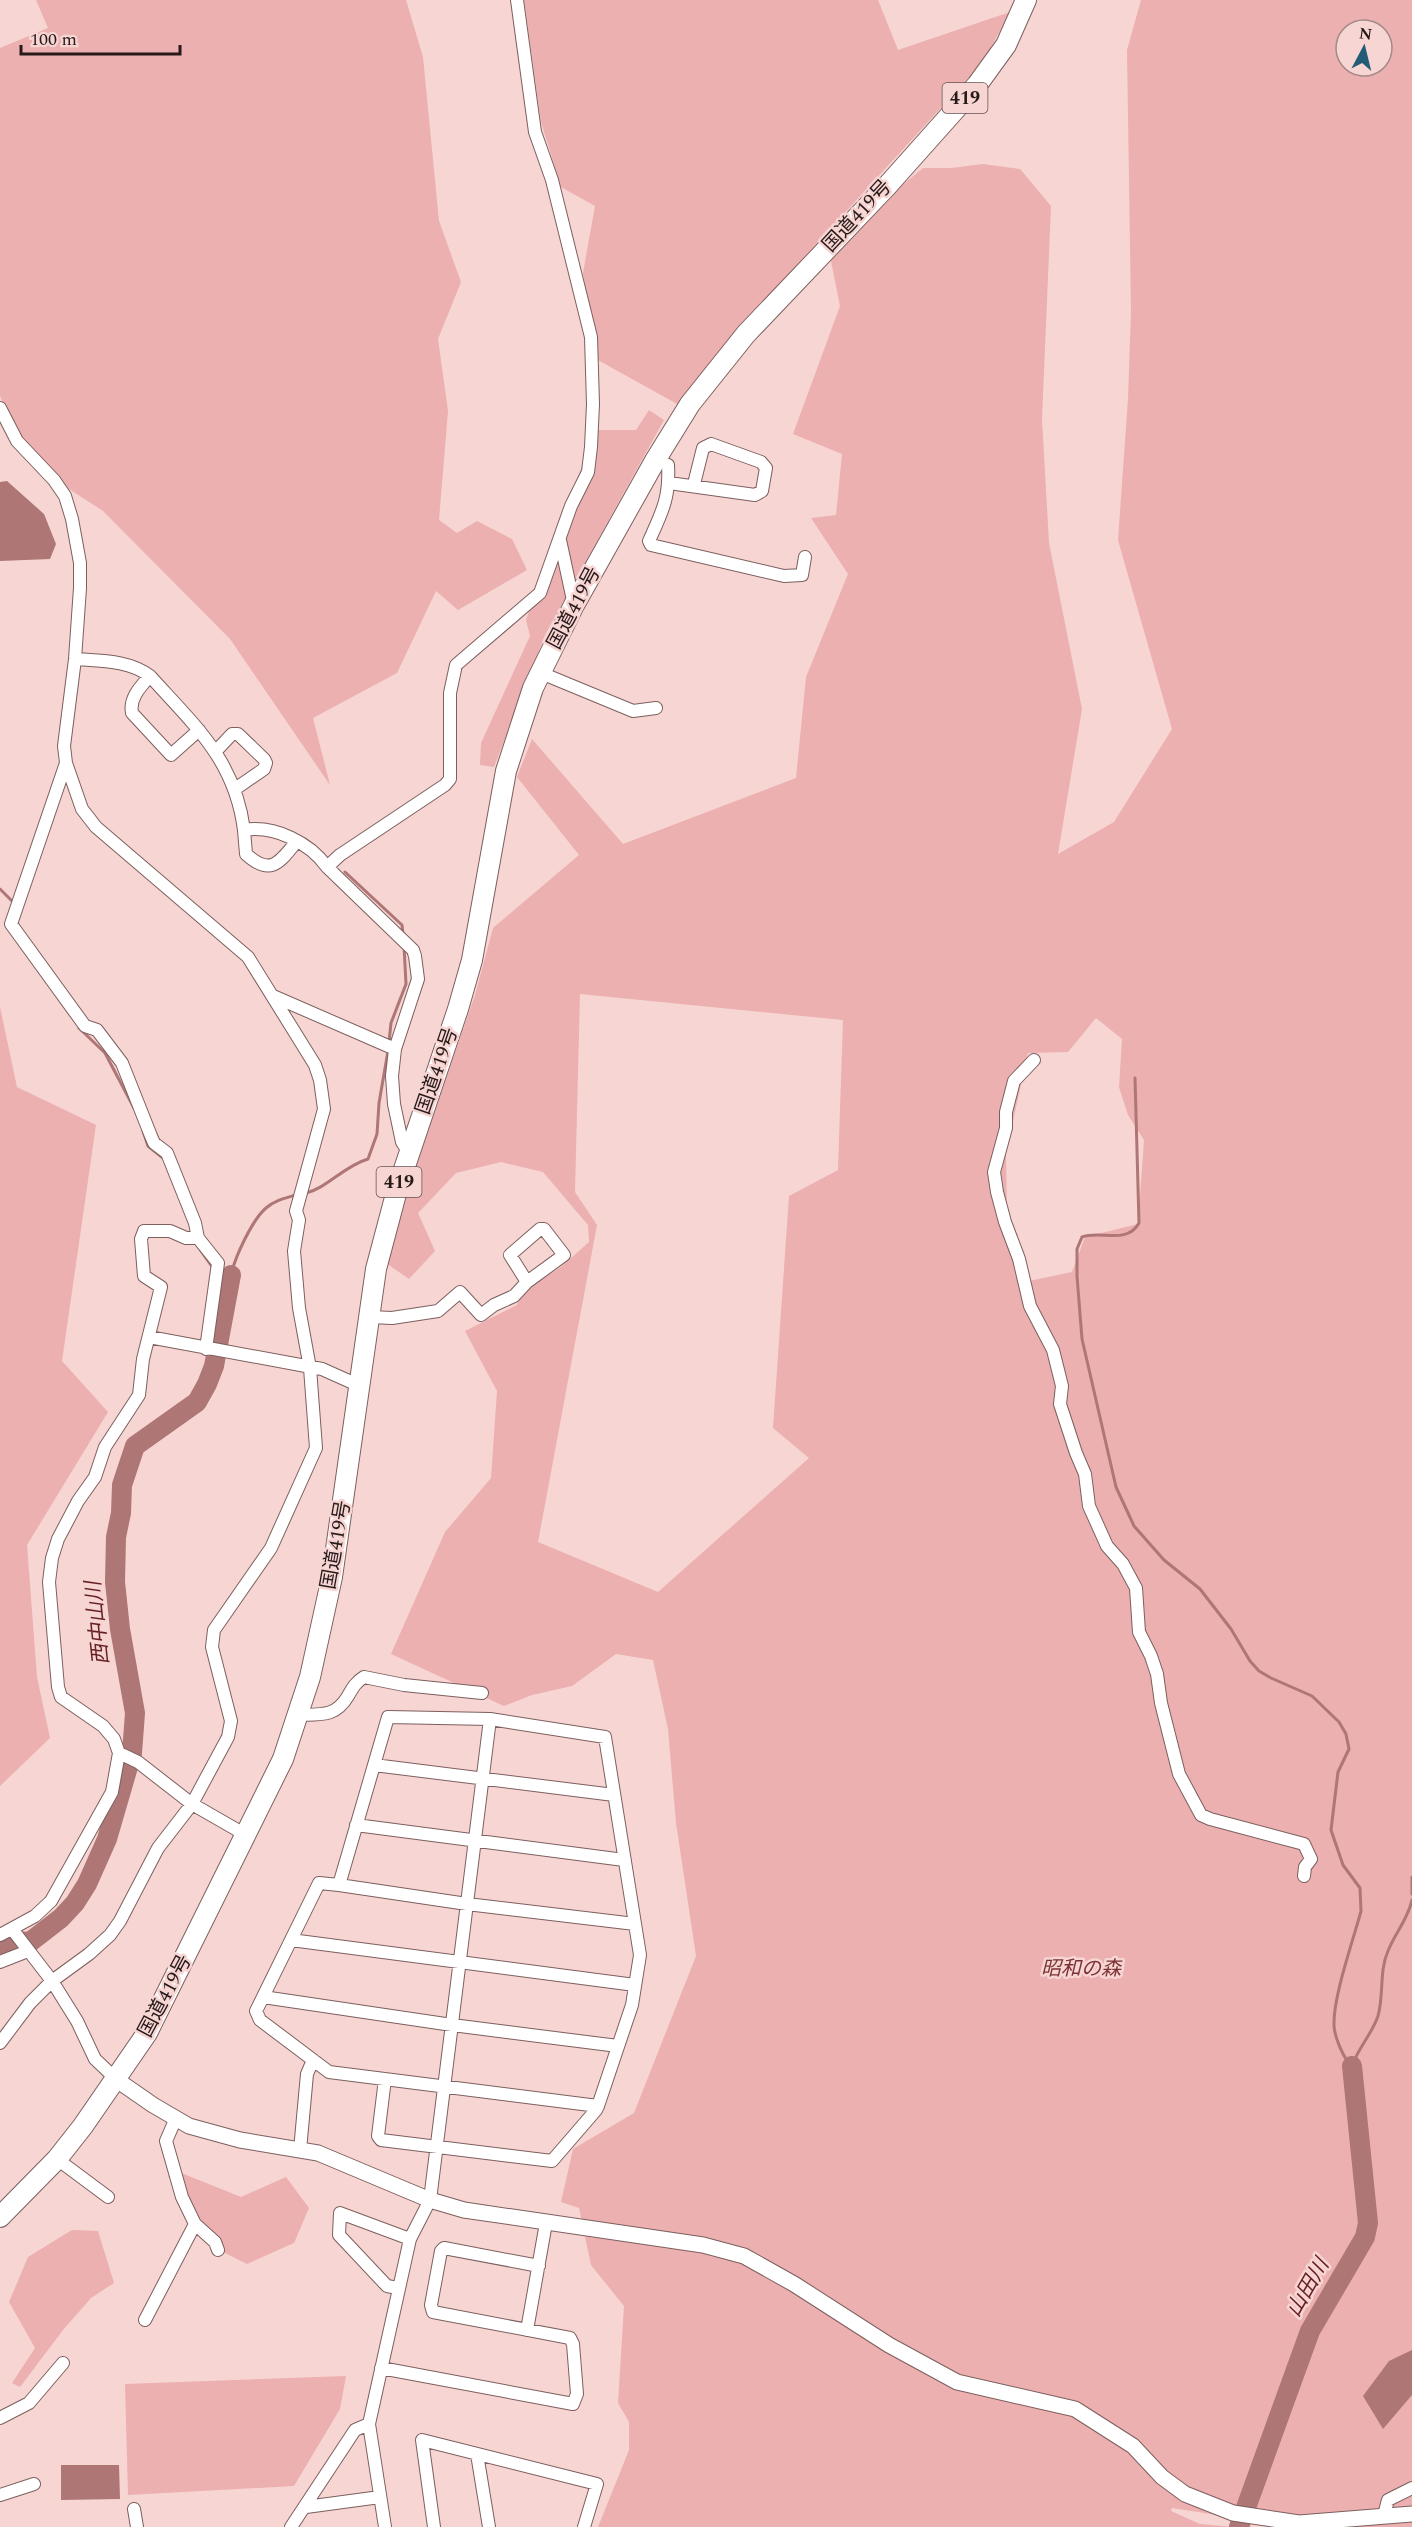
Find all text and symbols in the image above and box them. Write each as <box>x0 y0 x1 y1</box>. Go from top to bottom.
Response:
scale bar <box>21 18 180 56</box>
north arrow <box>1334 18 1394 78</box>
text: N <box>1358 21 1374 47</box>
text: 100 m <box>30 26 77 53</box>
road number: 419 <box>942 83 988 113</box>
street label: 国道419号 <box>815 173 899 259</box>
street label: 国道419号 <box>540 561 608 655</box>
street label: 国道419号 <box>408 1024 466 1118</box>
road number: 419 <box>376 1167 422 1197</box>
street label: 国道419号 <box>313 1498 359 1592</box>
water label: 西中山川 <box>77 1578 118 1666</box>
street label: 国道419号 <box>131 1949 199 2043</box>
park label: 昭和の森 <box>1041 1954 1123 1984</box>
water label: 山田川 <box>1278 2251 1339 2323</box>

